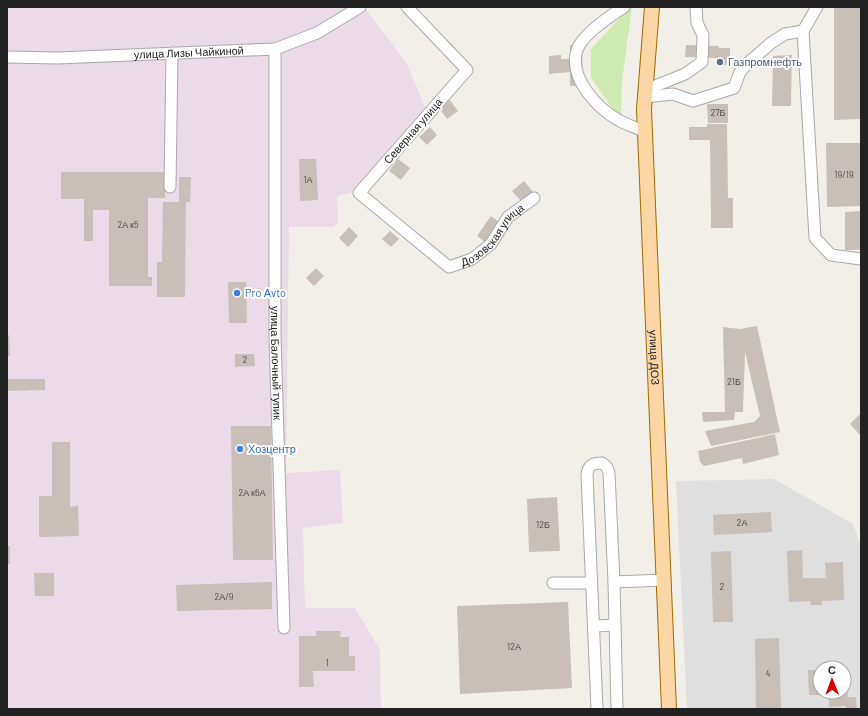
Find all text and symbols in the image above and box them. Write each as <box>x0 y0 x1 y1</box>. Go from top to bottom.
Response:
street label: улица Лизы Чайкиной <box>134 43 244 61</box>
place label: Газпромнефть <box>728 55 802 68</box>
marker: Газпромнефть <box>715 57 725 67</box>
street label: Северная улица <box>381 95 445 166</box>
house number: 27Б <box>711 107 726 118</box>
house number: 19/19 <box>834 169 854 180</box>
house number: 1А <box>303 174 313 185</box>
street label: Дозовская улица <box>459 200 527 268</box>
house number: 2А к5 <box>117 219 139 230</box>
place label: Pro Аvto <box>245 286 286 299</box>
marker: Pro Аvto <box>232 288 242 298</box>
street label: улица Балочный тупик <box>269 306 285 420</box>
street label: улица ДОЗ <box>647 330 663 386</box>
house number: 2 <box>243 354 248 365</box>
house number: 21Б <box>727 376 741 387</box>
place label: Хозцентр <box>248 442 296 455</box>
marker: Хозцентр <box>235 444 245 454</box>
house number: 2А к6А <box>238 487 266 498</box>
house number: 2А <box>737 517 747 528</box>
house number: 12Б <box>536 519 550 530</box>
house number: 2 <box>720 581 725 592</box>
house number: 2А/9 <box>214 591 234 602</box>
house number: 12А <box>507 641 521 652</box>
house number: 1 <box>325 657 329 668</box>
north arrow <box>812 660 852 700</box>
text: С <box>828 663 836 676</box>
house number: 4 <box>766 668 771 679</box>

